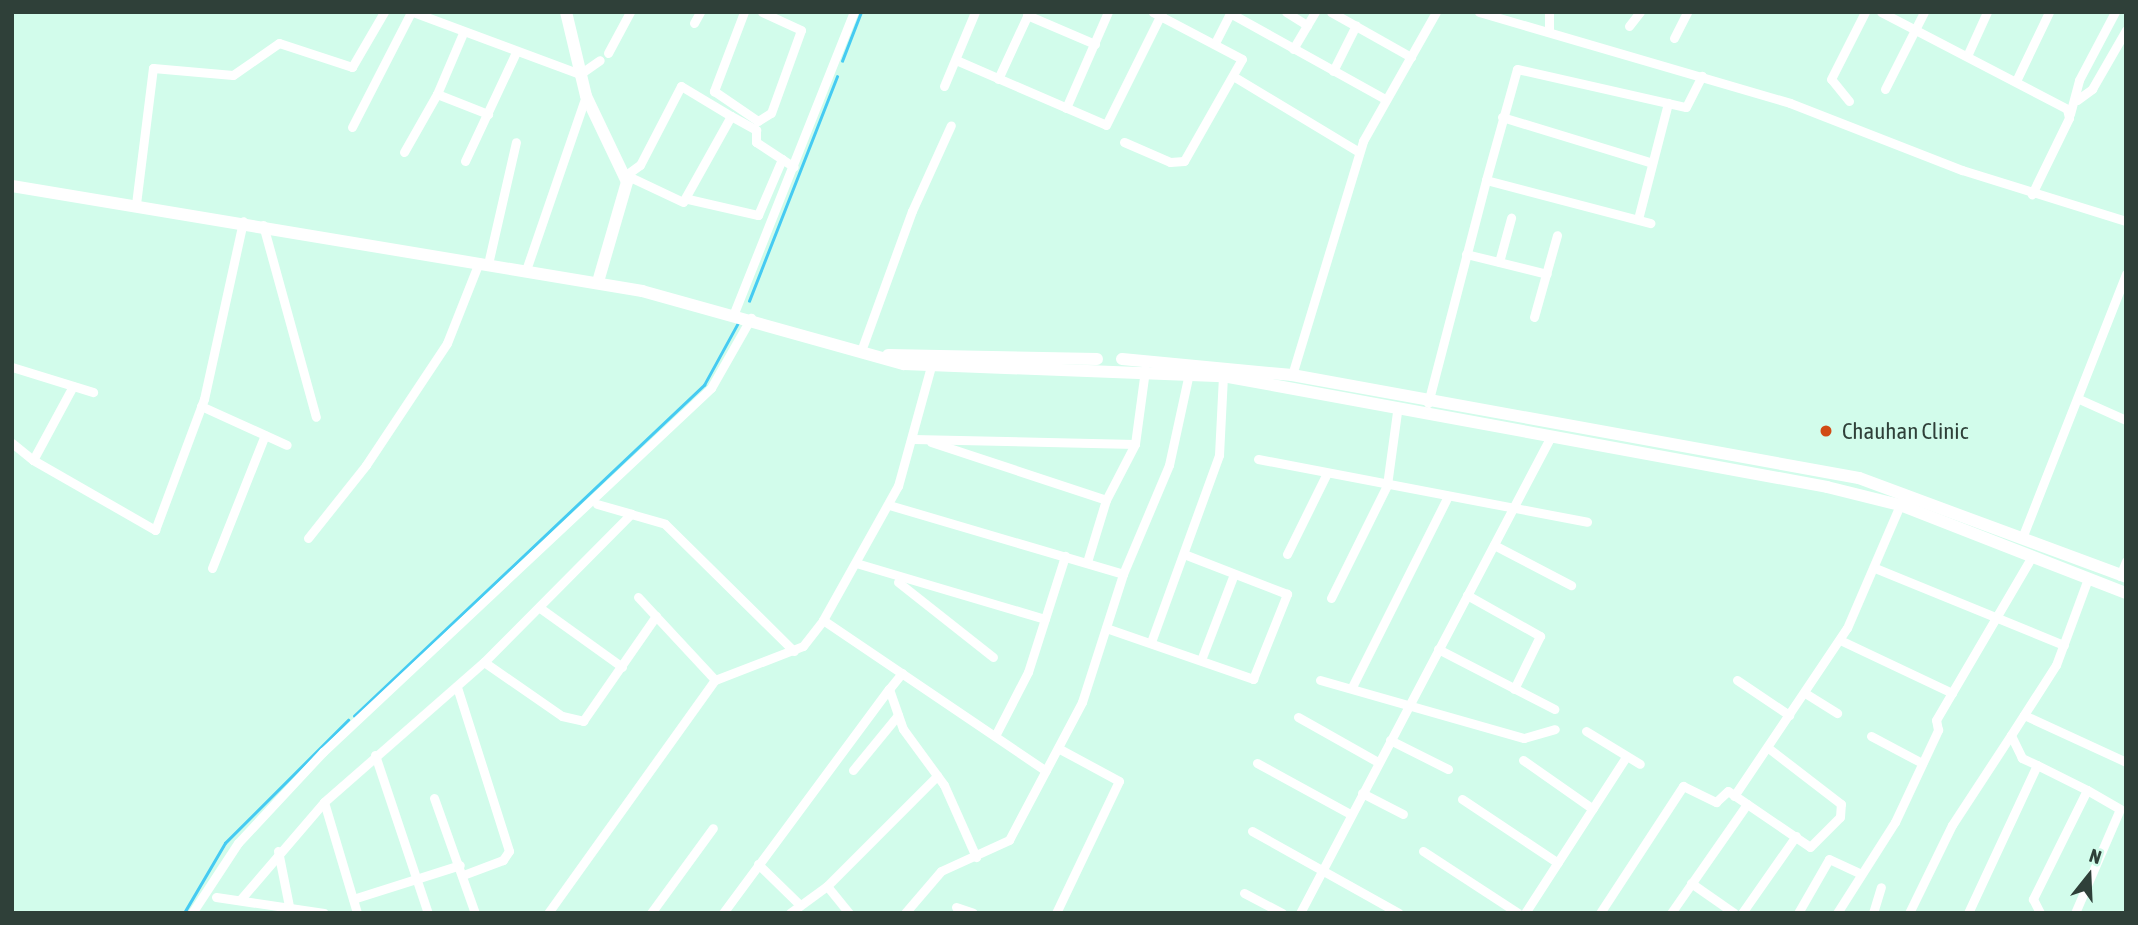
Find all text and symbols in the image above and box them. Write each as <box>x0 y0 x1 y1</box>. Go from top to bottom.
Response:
place label: Chauhan Clinic <box>1842 417 1968 445</box>
marker: Chauhan Clinic <box>1816 421 1836 441</box>
north arrow <box>2054 841 2124 911</box>
text: N <box>2087 844 2104 868</box>

